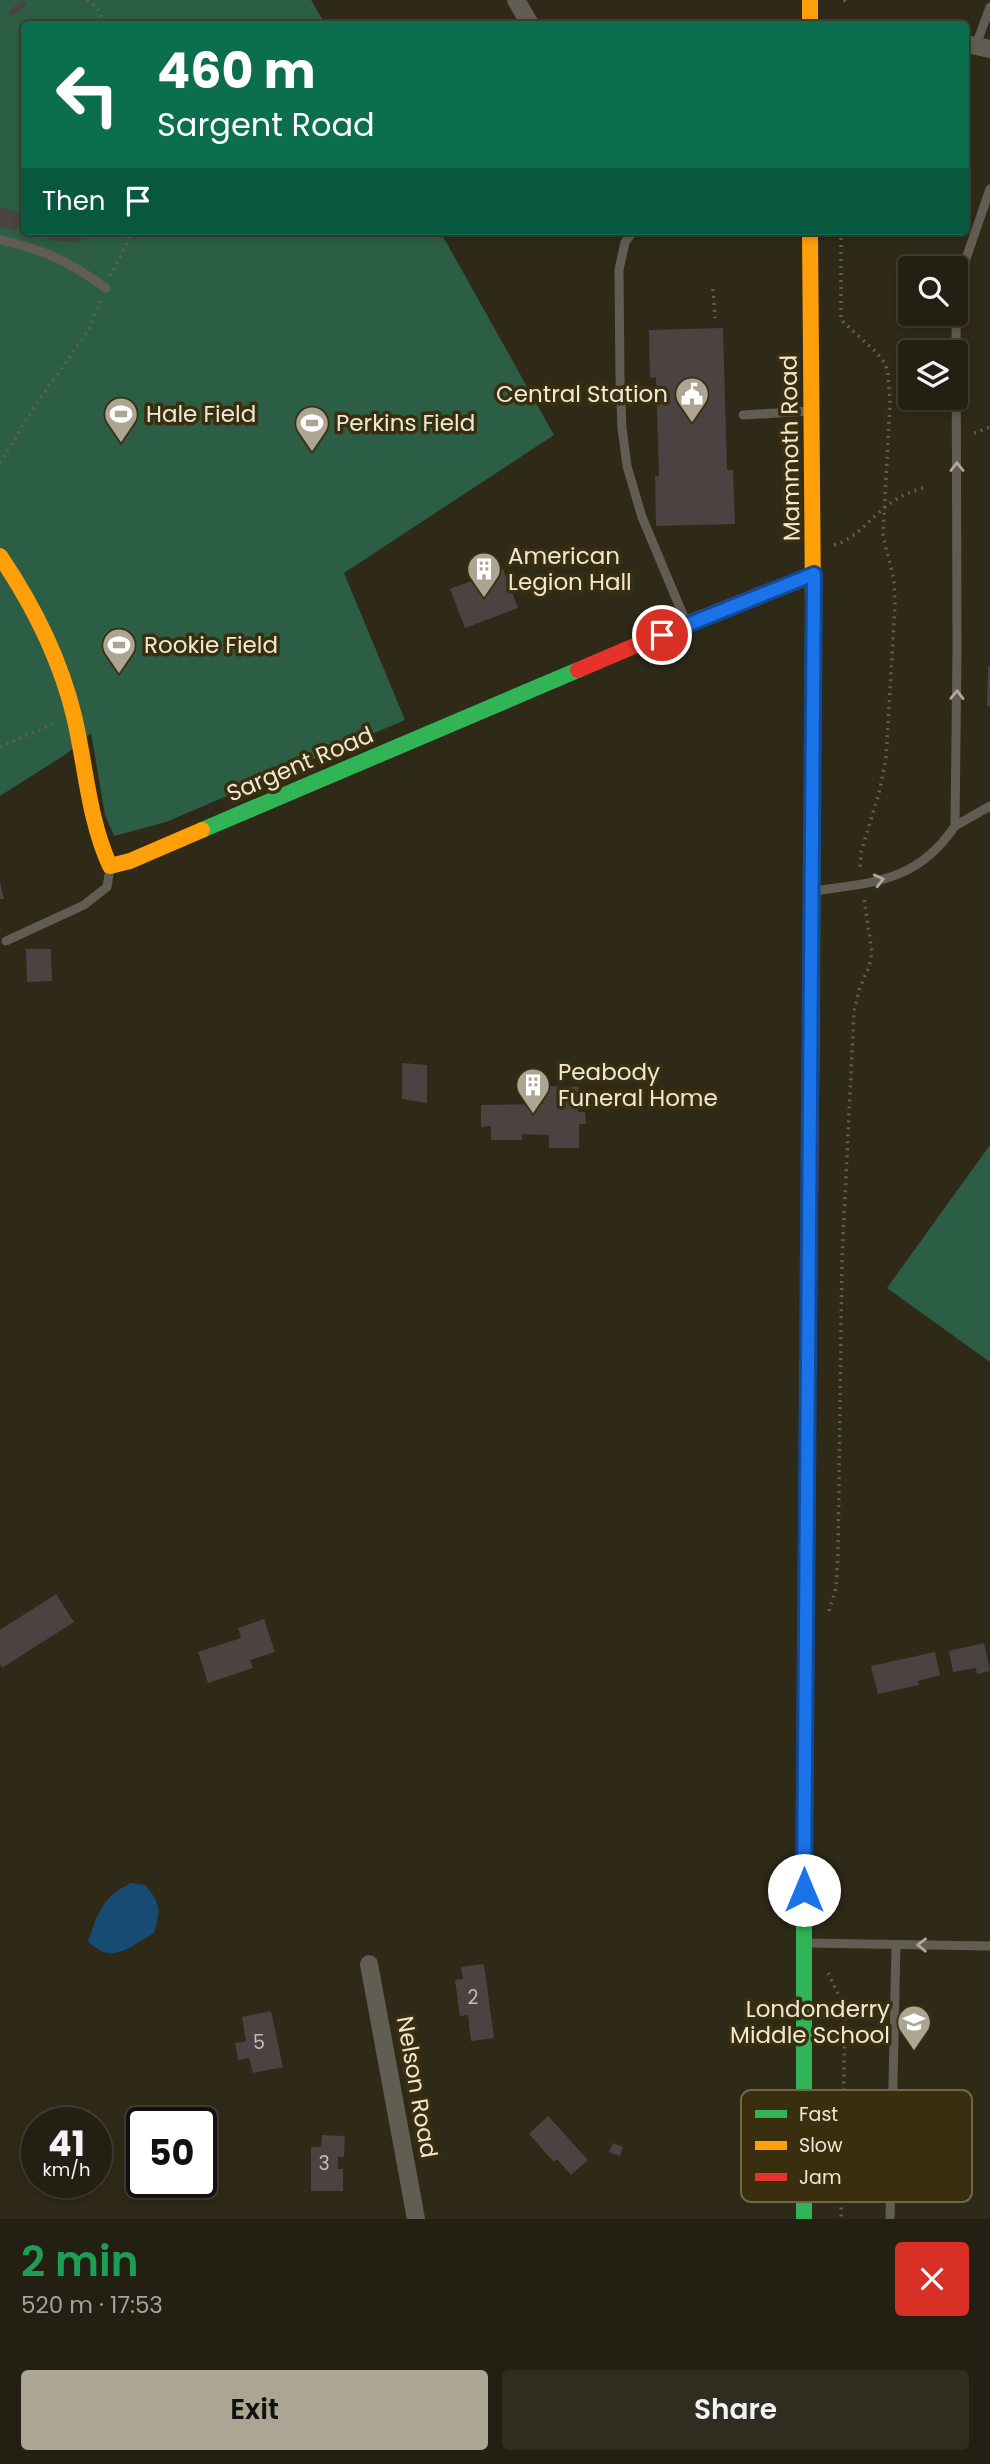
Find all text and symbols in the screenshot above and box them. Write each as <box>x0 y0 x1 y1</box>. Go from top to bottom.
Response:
text: 460 m <box>157 37 316 105</box>
icon: left <box>42 49 133 140</box>
text: Sargent Road <box>157 102 375 147</box>
icon: arrive <box>119 182 157 220</box>
text: Then <box>42 183 105 219</box>
map controls <box>898 256 968 410</box>
button: search <box>898 256 968 326</box>
button: layers <box>898 340 968 410</box>
street label: Mammoth Road <box>772 354 808 542</box>
public building icon: Central Station <box>673 375 711 424</box>
place label: Central Station <box>496 378 668 410</box>
sports icon: Hale Field <box>102 395 140 444</box>
place label: Hale Field <box>146 398 256 430</box>
sports icon: Perkins Field <box>293 404 331 453</box>
place label: Perkins Field <box>336 407 475 439</box>
one-way arrow <box>949 461 965 472</box>
place label: American Legion Hall <box>508 540 632 598</box>
building icon: American Legion Hall <box>465 550 503 599</box>
pin <box>632 605 692 665</box>
icon: arrive <box>643 616 681 654</box>
sports icon: Rookie Field <box>100 626 138 675</box>
place label: Rookie Field <box>144 629 278 661</box>
one-way arrow <box>949 689 965 699</box>
street label: Sargent Road <box>222 719 378 809</box>
one-way arrow <box>873 874 885 888</box>
place label: Peabody Funeral Home <box>558 1056 718 1114</box>
building icon: Peabody Funeral Home <box>514 1066 552 1115</box>
position arrow <box>767 1853 841 1927</box>
one-way arrow <box>916 1937 927 1953</box>
house number: 2 <box>468 1984 479 2011</box>
place label: Londonderry Middle School <box>730 1993 890 2051</box>
school or university icon: Londonderry Middle School <box>895 2003 933 2052</box>
street label: Nelson Road <box>389 2014 445 2160</box>
house number: 5 <box>253 2029 265 2056</box>
legend <box>741 2090 972 2202</box>
text: Fast <box>799 2101 838 2128</box>
speed limit sign: 50 <box>126 2107 217 2198</box>
text: 41 <box>48 2119 85 2168</box>
text: Slow <box>799 2132 843 2159</box>
house number: 3 <box>318 2150 330 2177</box>
text: km/h <box>43 2157 90 2182</box>
text: Jam <box>799 2164 841 2191</box>
text: 2 min <box>21 2232 139 2291</box>
button: close <box>895 2242 969 2316</box>
text: 520 m · 17:53 <box>21 2289 163 2321</box>
button: Exit <box>21 2370 488 2450</box>
button: Share <box>502 2370 969 2450</box>

